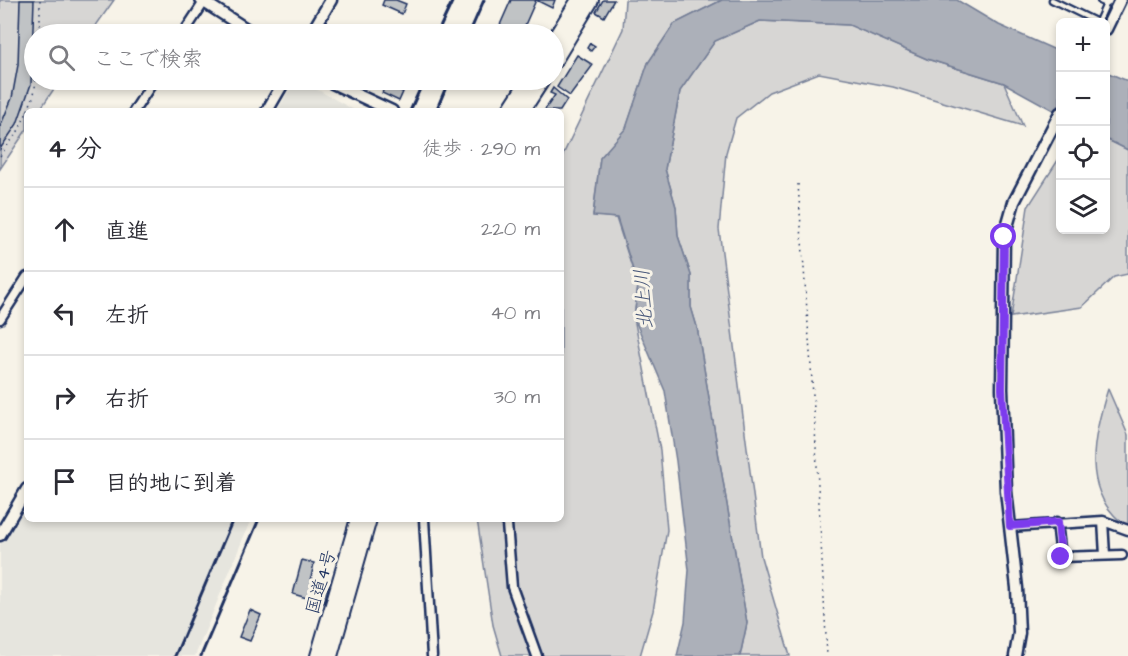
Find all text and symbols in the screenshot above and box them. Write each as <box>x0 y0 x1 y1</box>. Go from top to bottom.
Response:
map controls <box>1056 18 1110 234</box>
button: + <box>1056 18 1110 72</box>
search box <box>24 24 564 90</box>
icon: search <box>45 41 78 74</box>
text: ここで検索 <box>93 44 203 75</box>
button: − <box>1056 72 1110 126</box>
button: locate <box>1056 126 1110 180</box>
text: 4 分 <box>48 131 102 167</box>
text: 徒歩 · 290 m <box>422 135 540 163</box>
button: layers <box>1056 180 1110 234</box>
icon: ahead <box>48 213 81 246</box>
text: 220 m <box>481 215 540 243</box>
text: 直進 <box>105 216 149 247</box>
route start <box>990 223 1016 249</box>
water label: 北上川 <box>628 268 660 330</box>
icon: left <box>48 297 81 330</box>
text: 40 m <box>490 299 540 327</box>
text: 左折 <box>105 300 149 331</box>
icon: right <box>48 381 81 414</box>
text: 30 m <box>494 383 540 411</box>
text: 右折 <box>105 384 149 415</box>
icon: arrive <box>48 465 81 498</box>
text: 目的地に到着 <box>105 468 237 499</box>
route end <box>1047 543 1073 569</box>
street label: 国道4号 <box>300 547 342 617</box>

